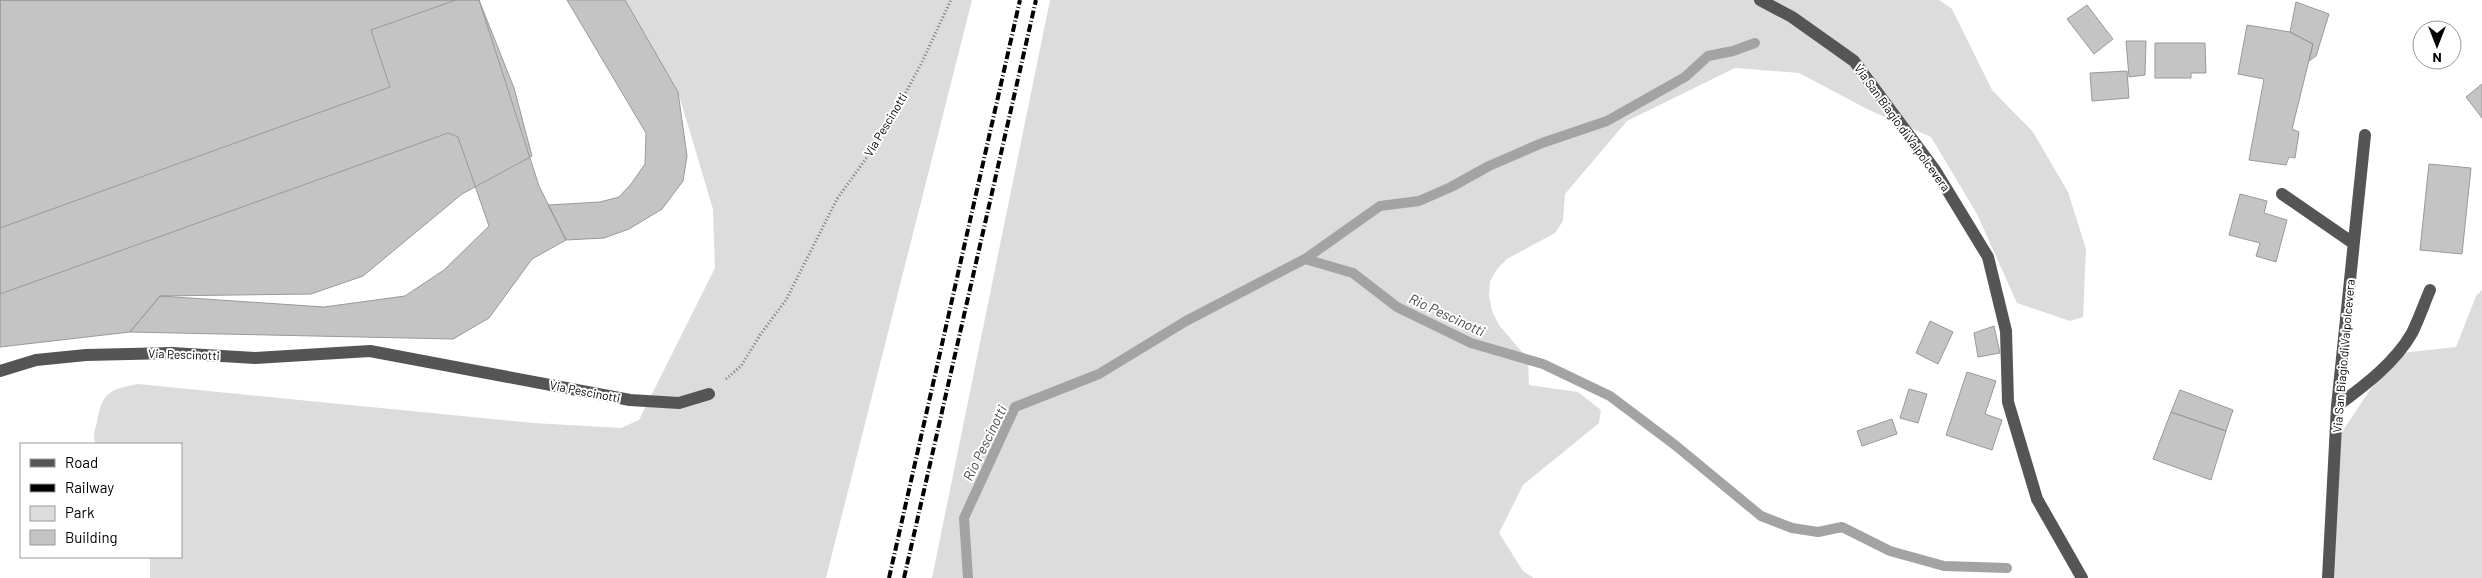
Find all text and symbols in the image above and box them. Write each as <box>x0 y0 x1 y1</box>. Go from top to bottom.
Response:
north arrow <box>2412 20 2462 70</box>
text: N <box>2432 50 2442 67</box>
street label: Via San Biagio di Valpolcevera <box>1852 61 1954 194</box>
street label: Via Pescinotti <box>861 90 910 159</box>
street label: Via San Biagio di Valpolcevera <box>2329 279 2357 433</box>
water label: Rio Pescinotti <box>1407 290 1488 340</box>
street label: Via Pescinotti <box>148 346 220 362</box>
street label: Via Pescinotti <box>549 377 622 405</box>
water label: Rio Pescinotti <box>959 402 1010 483</box>
legend <box>20 443 182 558</box>
text: Road <box>65 453 98 471</box>
text: Railway <box>65 478 114 496</box>
text: Park <box>65 503 95 521</box>
text: Building <box>65 528 118 546</box>

